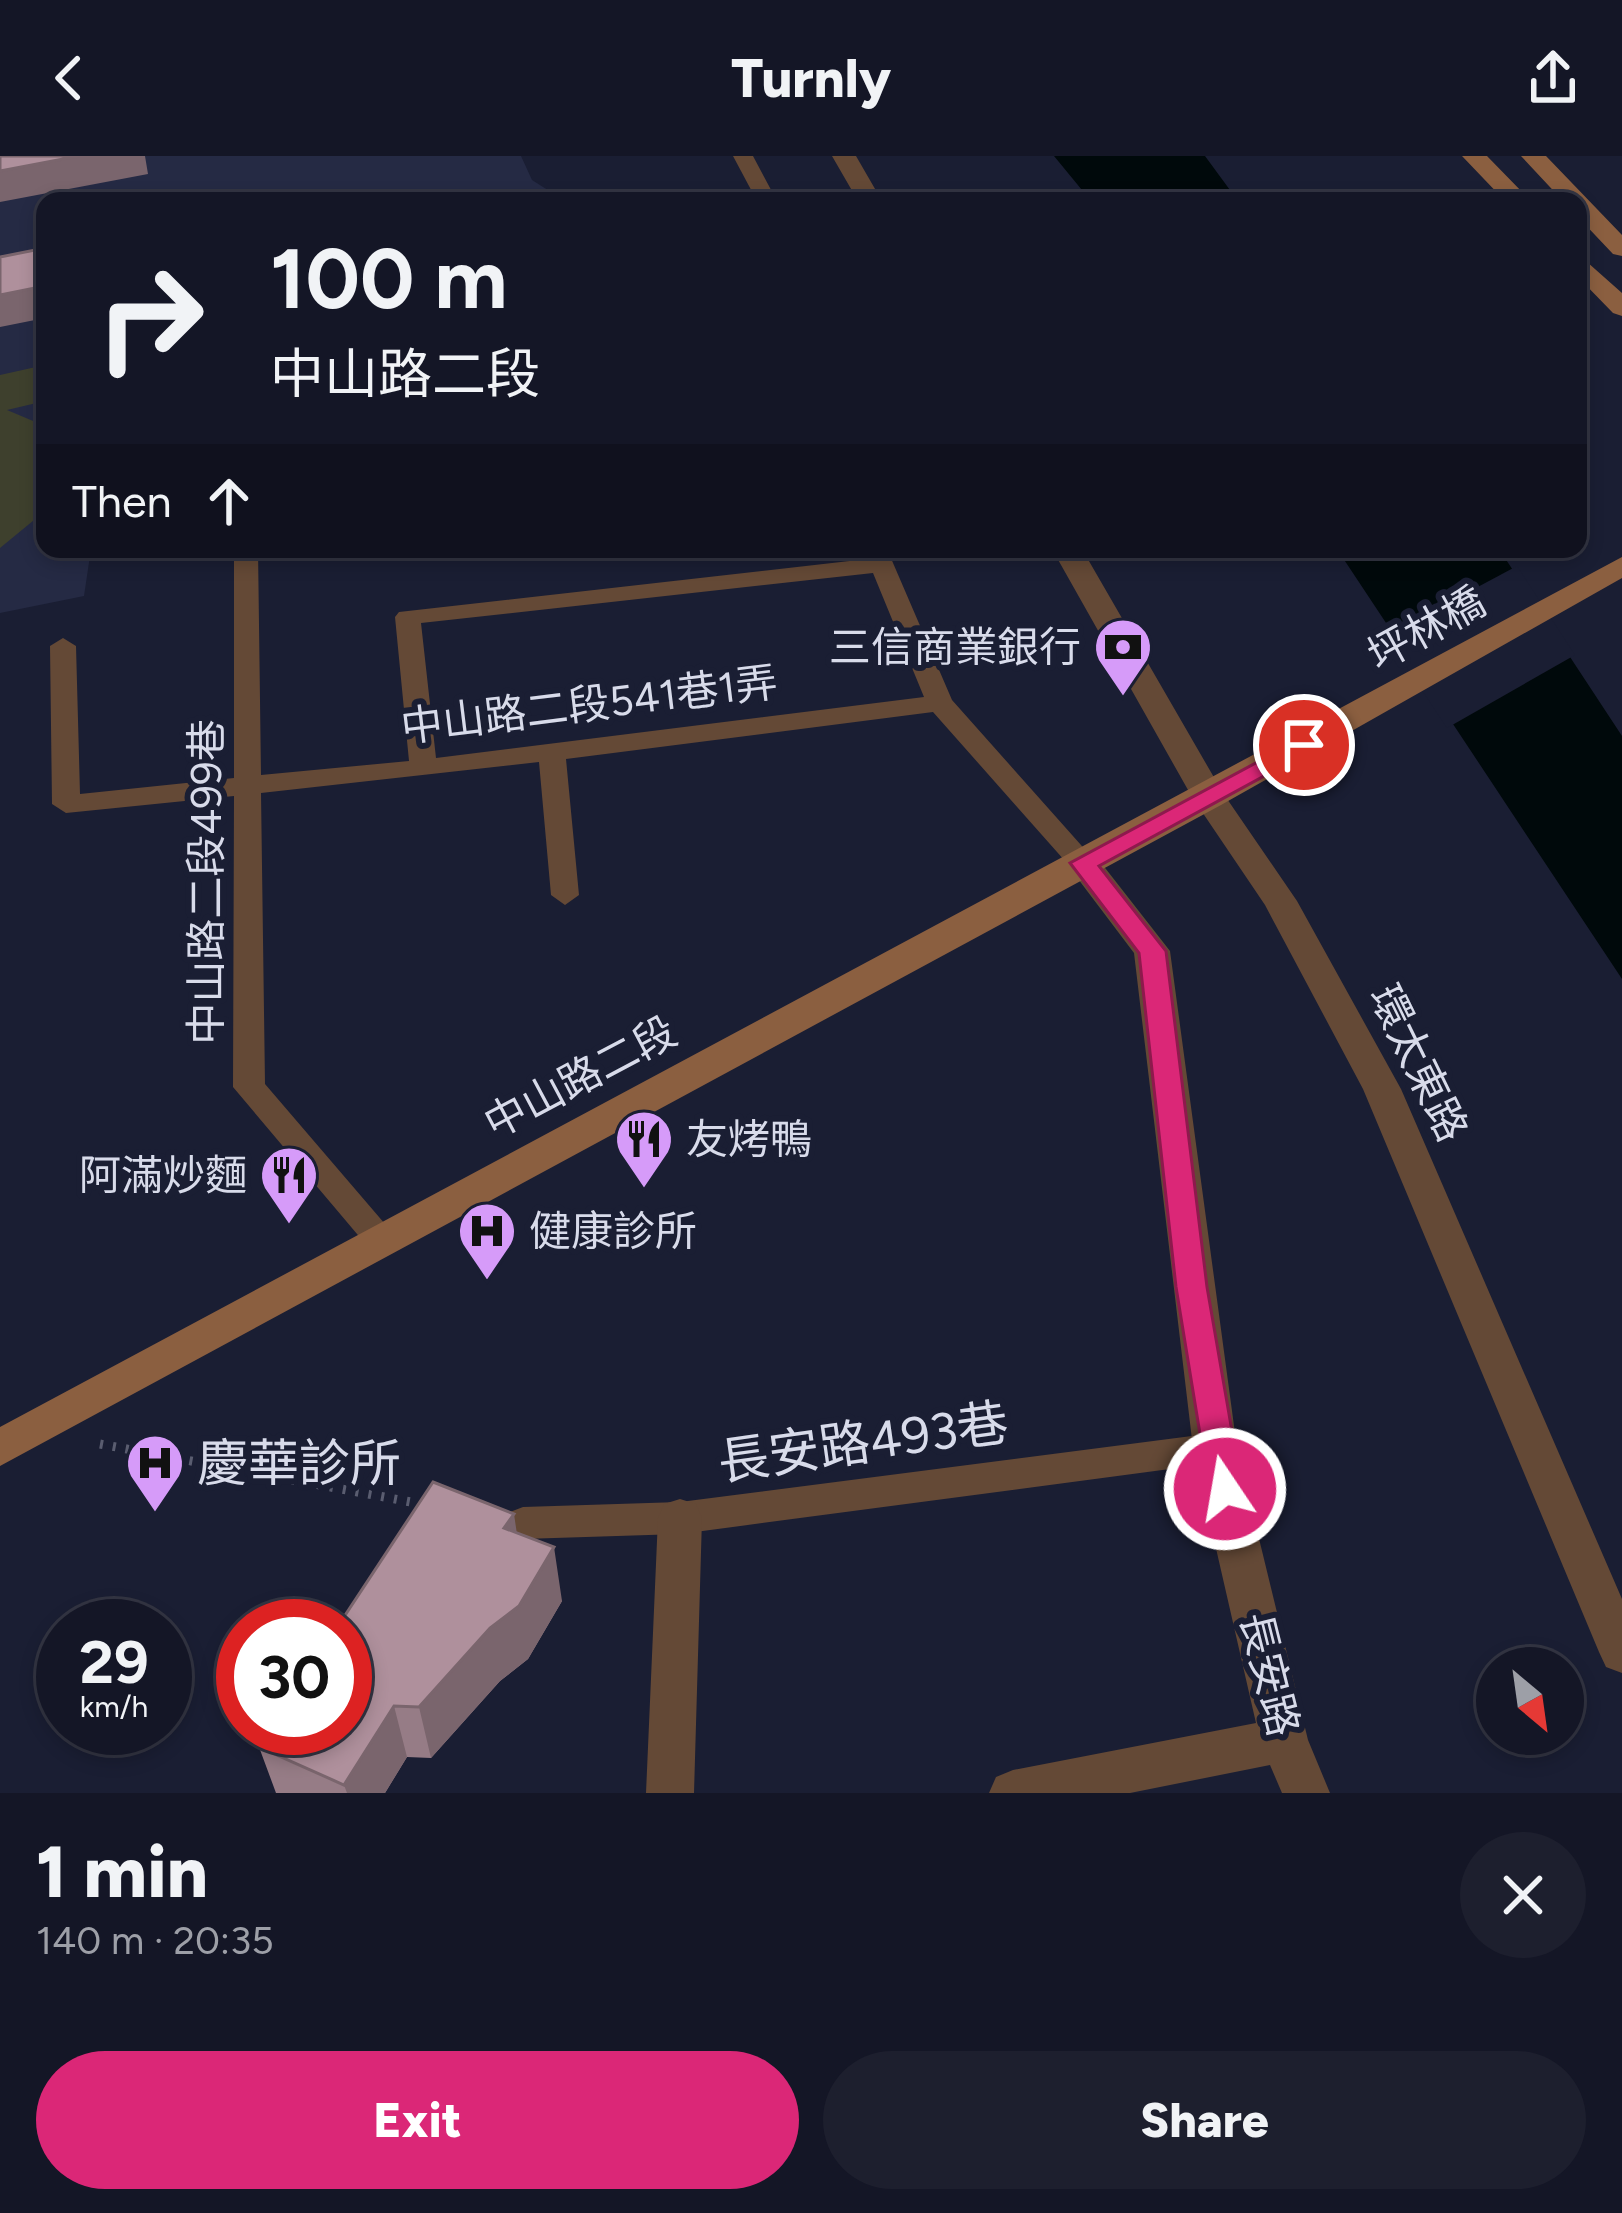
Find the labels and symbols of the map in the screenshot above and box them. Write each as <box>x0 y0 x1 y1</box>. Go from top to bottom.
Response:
street label: 坪林橋 <box>1359 576 1494 681</box>
bank icon: 三信商業銀行 <box>1092 616 1154 698</box>
place label: 三信商業銀行 <box>829 622 1081 673</box>
street label: 中山路二段541巷1弄 <box>398 656 780 753</box>
pin <box>1253 694 1355 796</box>
street label: 中山路二段499巷 <box>181 719 232 1045</box>
street label: 環太東路 <box>1359 977 1478 1150</box>
street label: 中山路二段 <box>476 1006 685 1149</box>
restaurant icon: 友烤鴨 <box>613 1108 675 1190</box>
place label: 友烤鴨 <box>686 1114 812 1165</box>
restaurant icon: 阿滿炒麵 <box>258 1144 320 1226</box>
place label: 阿滿炒麵 <box>79 1150 247 1201</box>
hospital icon: 健康診所 <box>456 1200 518 1282</box>
place label: 健康診所 <box>529 1206 697 1257</box>
street label: 長安路493巷 <box>714 1392 1012 1493</box>
position arrow <box>1162 1426 1288 1552</box>
hospital icon: 慶華診所 <box>124 1432 186 1514</box>
place label: 慶華診所 <box>197 1433 401 1494</box>
speed limit sign: 30 <box>216 1599 372 1755</box>
street label: 長安路 <box>1230 1607 1310 1741</box>
north arrow <box>1476 1647 1584 1755</box>

